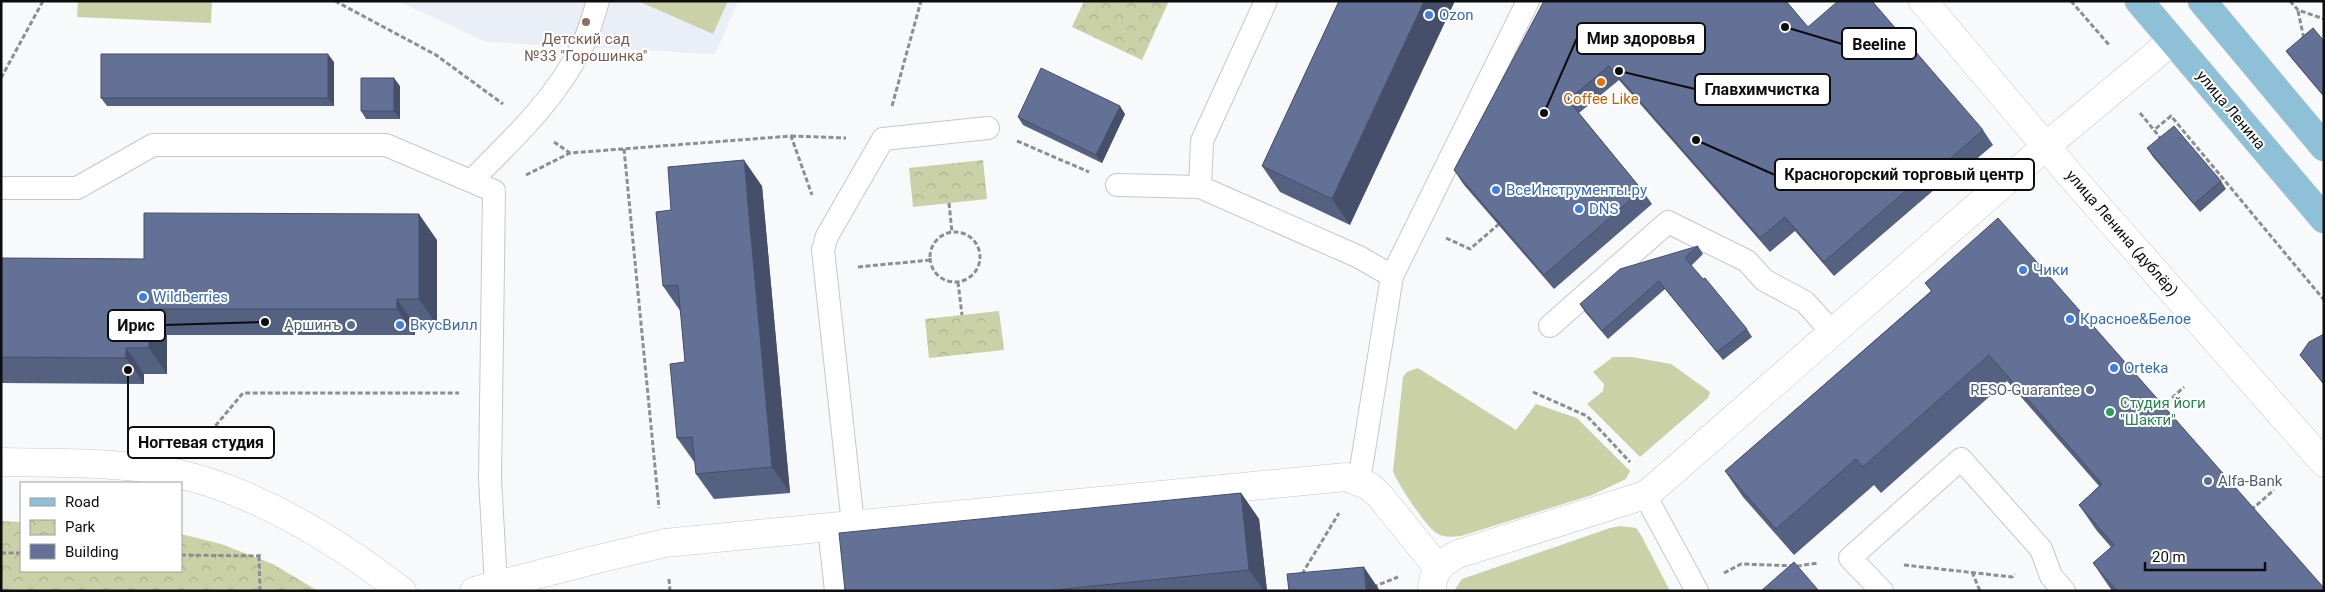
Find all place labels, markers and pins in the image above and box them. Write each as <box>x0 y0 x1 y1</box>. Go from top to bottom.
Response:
place label: Ozon <box>1439 6 1473 24</box>
marker: Ozon <box>1423 9 1435 21</box>
marker: Детский сад №33 "Горошинка" <box>580 16 592 28</box>
callout: Мир здоровья <box>1577 23 1705 54</box>
callout: Beeline <box>1842 28 1916 59</box>
place label: Детский сад №33 "Горошинка" <box>524 30 648 65</box>
callout: Главхимчистка <box>1695 74 1830 105</box>
marker: Coffee Like <box>1595 76 1607 88</box>
place label: Coffee Like <box>1563 90 1639 108</box>
callout: Красногорский торговый центр <box>1775 159 2034 190</box>
place label: ВсеИнструменты.ру <box>1506 181 1647 199</box>
marker: ВсеИнструменты.ру <box>1490 184 1502 196</box>
place label: DNS <box>1589 200 1619 218</box>
marker: DNS <box>1573 203 1585 215</box>
place label: Чики <box>2033 261 2069 279</box>
marker: Чики <box>2017 264 2029 276</box>
place label: Wildberries <box>153 288 228 306</box>
marker: Wildberries <box>137 291 149 303</box>
callout: Ирис <box>108 310 165 341</box>
place label: Красное&Белое <box>2080 310 2191 328</box>
marker: Красное&Белое <box>2064 313 2076 325</box>
place label: Аршинъ <box>284 316 341 334</box>
place label: ВкусВилл <box>410 316 478 334</box>
marker: Аршинъ <box>345 319 357 331</box>
marker: ВкусВилл <box>394 319 406 331</box>
place label: Orteka <box>2124 359 2168 377</box>
marker: Orteka <box>2108 362 2120 374</box>
place label: RESO-Guarantee <box>1970 381 2080 399</box>
marker: RESO-Guarantee <box>2084 384 2096 396</box>
place label: Студия йоги "Шакти" <box>2120 394 2206 429</box>
marker: Студия йоги "Шакти" <box>2104 406 2116 418</box>
callout: Ногтевая студия <box>128 427 274 458</box>
place label: Alfa-Bank <box>2218 472 2283 490</box>
marker: Alfa-Bank <box>2202 475 2214 487</box>

